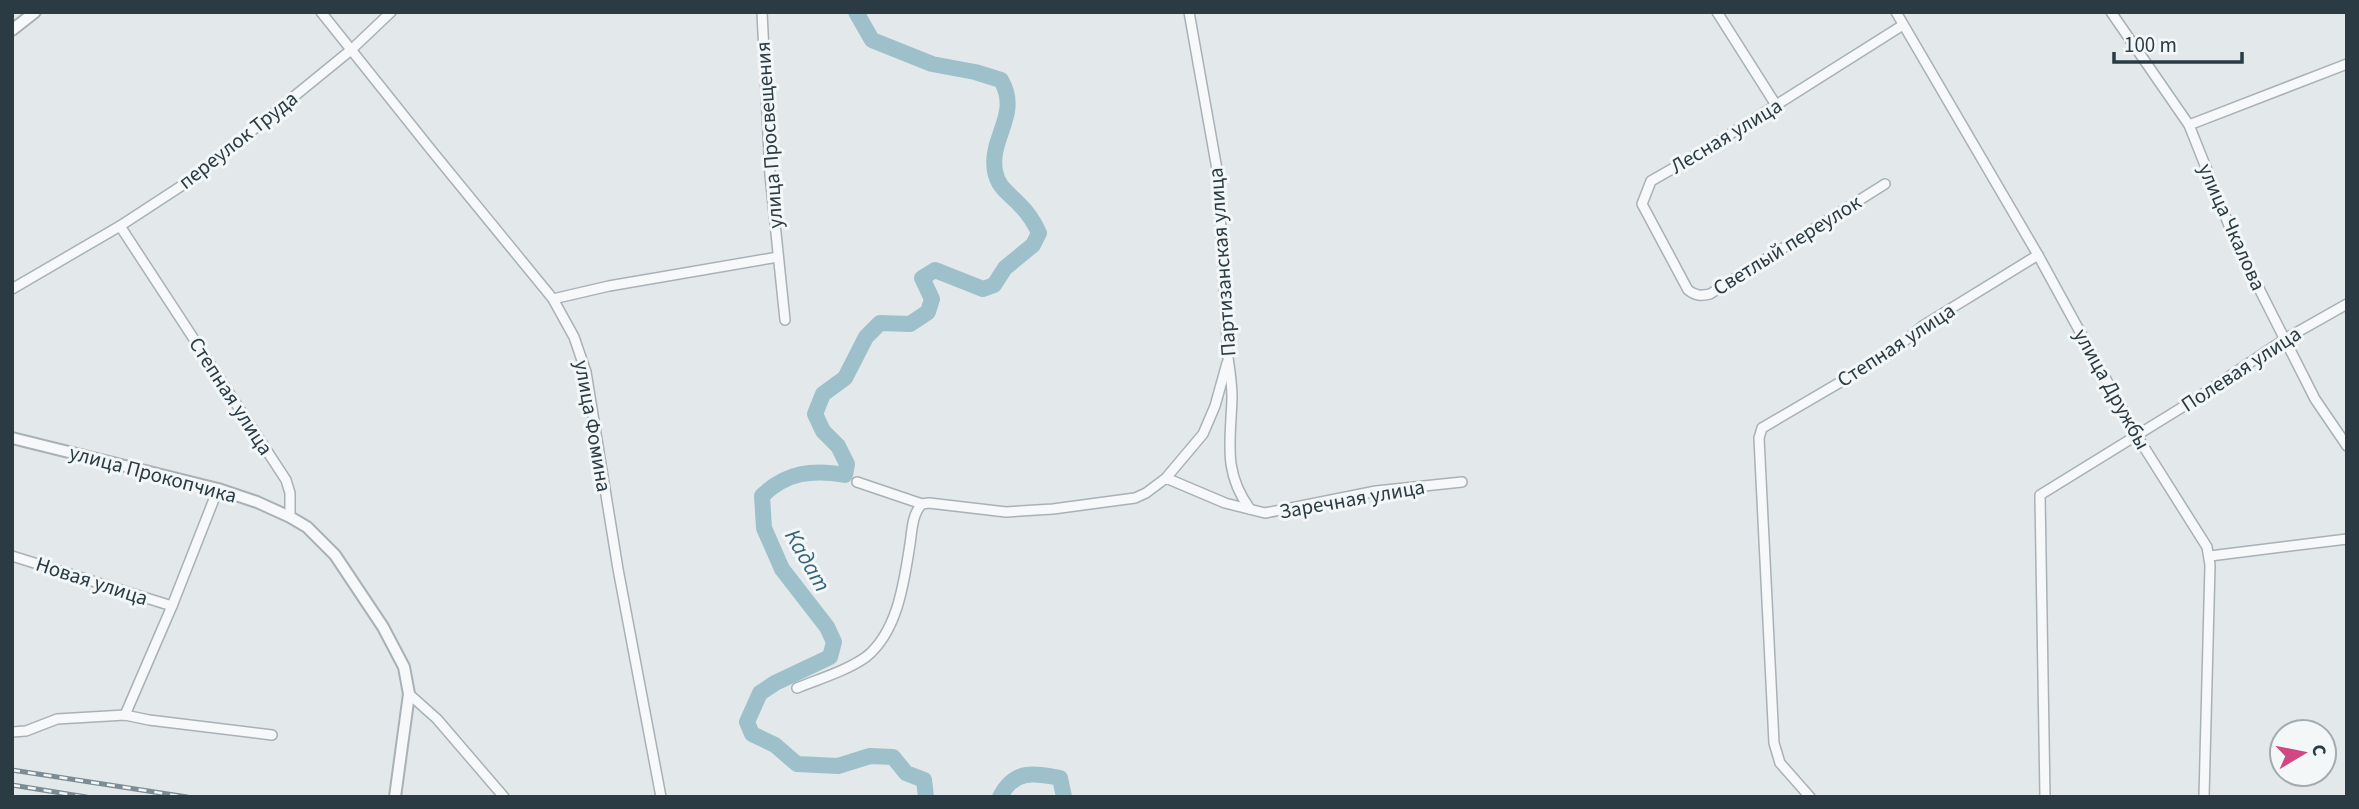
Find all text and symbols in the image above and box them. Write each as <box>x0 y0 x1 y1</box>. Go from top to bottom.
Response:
scale bar <box>2114 21 2242 65</box>
text: 100 m <box>2124 30 2177 60</box>
street label: улица Просвещения <box>748 40 790 230</box>
street label: переулок Труда <box>172 84 304 196</box>
street label: Лесная улица <box>1664 91 1788 181</box>
street label: улица Чкалова <box>2191 159 2273 295</box>
street label: Партизанская улица <box>1200 167 1244 357</box>
street label: Светлый переулок <box>1707 187 1867 303</box>
street label: Степная улица <box>1831 296 1961 394</box>
street label: Полевая улица <box>2175 319 2307 419</box>
street label: улица Дружбы <box>2066 323 2158 455</box>
street label: Степная улица <box>182 331 280 461</box>
street label: улица Фомина <box>567 358 619 494</box>
street label: улица Прокопчика <box>66 437 240 511</box>
street label: Заречная улица <box>1277 471 1427 527</box>
water label: Кадат <box>776 523 839 598</box>
street label: Новая улица <box>32 549 152 613</box>
north arrow <box>2268 718 2338 788</box>
text: С <box>2304 743 2333 758</box>

